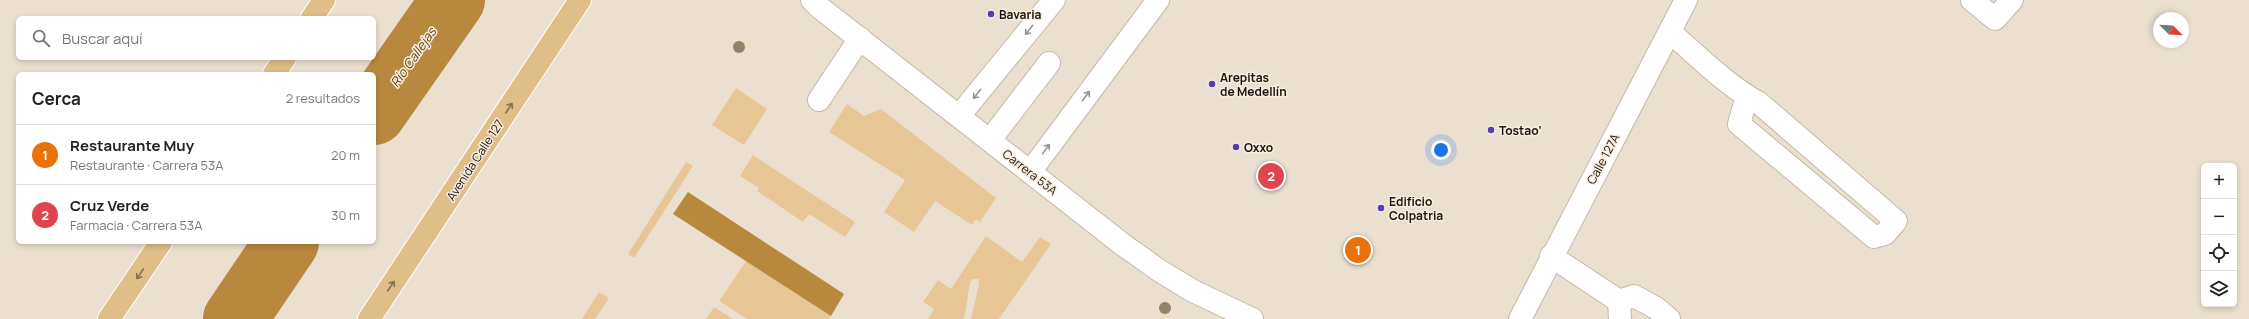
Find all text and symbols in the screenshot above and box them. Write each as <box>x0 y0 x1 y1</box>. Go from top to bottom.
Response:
place label: Bavaria <box>999 6 1042 23</box>
marker: Bavaria <box>986 9 996 19</box>
north arrow <box>2153 12 2189 48</box>
search box <box>16 16 376 60</box>
water label: Río Callejas <box>386 23 441 90</box>
one-way arrow <box>1025 25 1034 36</box>
icon: search <box>30 27 52 49</box>
text: Buscar aquí <box>62 28 143 49</box>
place label: Arepitas de Medellín <box>1220 69 1287 100</box>
marker: Arepitas de Medellín <box>1207 79 1217 89</box>
text: Cerca <box>32 87 81 110</box>
text: 2 resultados <box>286 89 360 107</box>
one-way arrow <box>972 89 981 100</box>
one-way arrow <box>1082 90 1090 101</box>
one-way arrow <box>505 103 513 114</box>
street label: Avenida Calle 127 <box>442 116 508 204</box>
place label: Tostao’ <box>1499 122 1542 139</box>
marker: Tostao’ <box>1486 125 1496 135</box>
street label: Calle 127A <box>1583 130 1624 187</box>
text: Restaurante Muy <box>70 135 194 156</box>
place label: Oxxo <box>1244 139 1273 156</box>
your location <box>1431 140 1451 160</box>
marker: Oxxo <box>1231 142 1241 152</box>
one-way arrow <box>1042 144 1051 155</box>
street label: Carrera 53A <box>999 145 1061 199</box>
text: 1 <box>42 146 48 164</box>
text: 20 m <box>331 146 360 164</box>
text: Restaurante · Carrera 53A <box>70 156 223 174</box>
pin: 2 <box>1258 161 1284 191</box>
map controls <box>2201 163 2237 307</box>
button: + <box>2201 163 2237 199</box>
place label: Edificio Colpatria <box>1389 193 1443 224</box>
text: Cruz Verde <box>70 195 149 216</box>
button: − <box>2201 199 2237 235</box>
marker: Edificio Colpatria <box>1376 203 1386 213</box>
text: 2 <box>41 206 49 224</box>
text: 30 m <box>331 206 360 224</box>
text: Farmacia · Carrera 53A <box>70 216 202 234</box>
pin: 1 <box>1345 235 1371 265</box>
button: locate <box>2201 235 2237 271</box>
one-way arrow <box>135 269 144 280</box>
button: layers <box>2201 271 2237 307</box>
one-way arrow <box>387 281 395 292</box>

